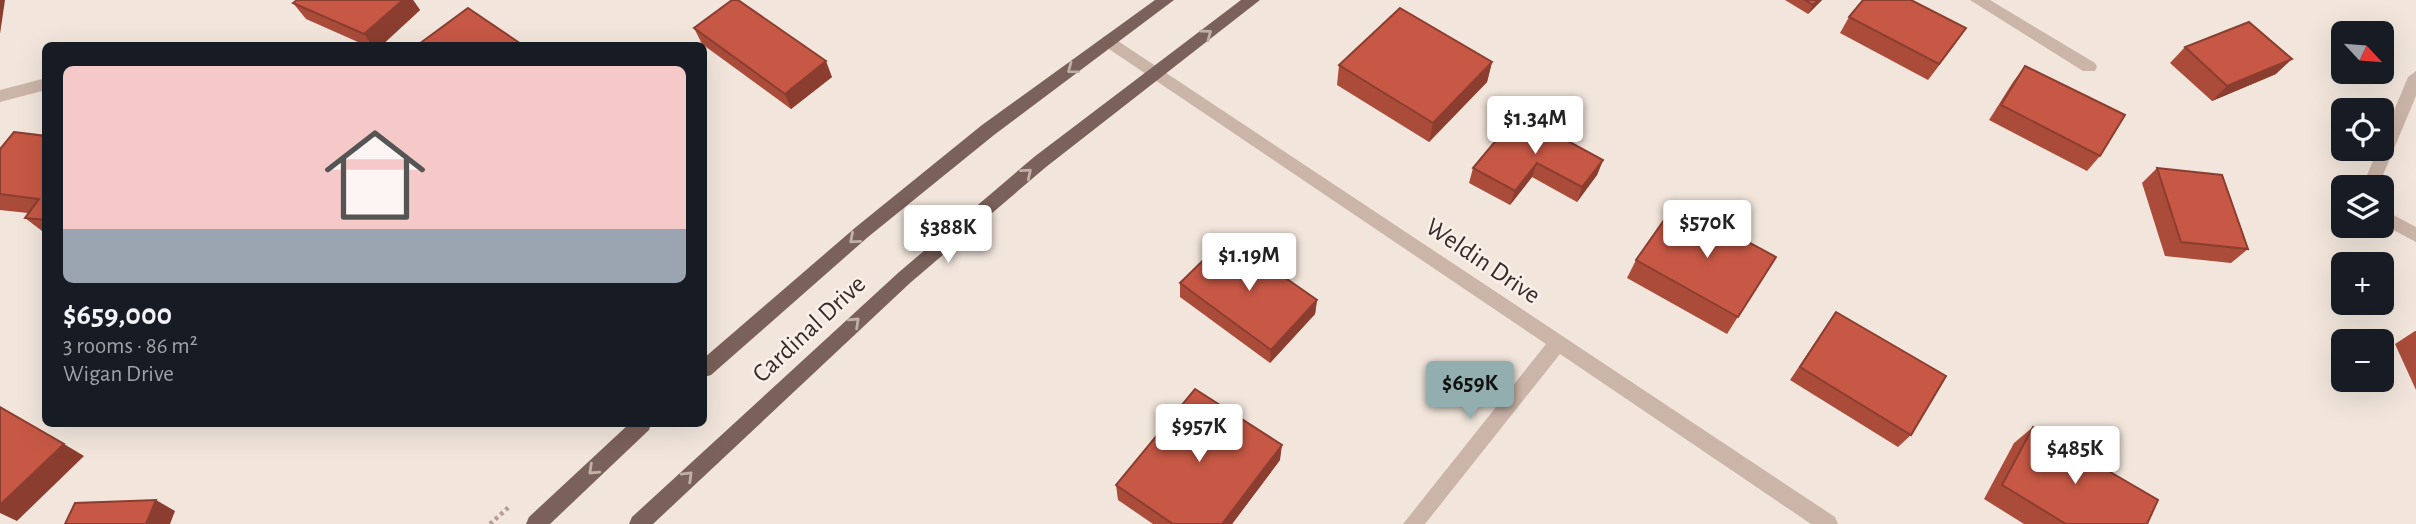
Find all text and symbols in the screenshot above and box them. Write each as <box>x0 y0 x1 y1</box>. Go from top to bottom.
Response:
north arrow <box>2331 21 2394 84</box>
map controls <box>2331 21 2394 392</box>
one-way arrow <box>1199 29 1212 42</box>
one-way arrow <box>1067 61 1079 73</box>
pin: $1.34M <box>1478 96 1592 156</box>
button: locate <box>2331 98 2394 161</box>
text: $1.34M <box>1503 107 1567 130</box>
icon: home <box>312 112 438 238</box>
one-way arrow <box>1019 169 1032 181</box>
button: layers <box>2331 175 2394 238</box>
pin: $570K <box>1658 201 1756 260</box>
pin: $388K <box>899 205 997 265</box>
text: $570K <box>1679 211 1735 234</box>
street label: Weldin Drive <box>1421 213 1545 309</box>
text: $388K <box>920 216 976 239</box>
one-way arrow <box>849 231 862 243</box>
pin: $1.19M <box>1192 233 1306 293</box>
text: $1.19M <box>1218 244 1280 267</box>
button: + <box>2331 252 2394 315</box>
street label: Cardinal Drive <box>748 271 870 387</box>
text: $659,000 <box>63 300 172 330</box>
one-way arrow <box>847 318 860 330</box>
button: − <box>2331 329 2394 392</box>
text: 3 rooms · 86 m² <box>63 335 198 358</box>
pin: $659K <box>1421 362 1519 421</box>
text: Wigan Drive <box>63 363 174 386</box>
text: $659K <box>1442 372 1498 395</box>
pin: $957K <box>1150 405 1248 464</box>
text: $957K <box>1172 415 1226 438</box>
pin: $485K <box>2026 426 2124 486</box>
text: $485K <box>2047 437 2103 460</box>
one-way arrow <box>588 462 601 475</box>
one-way arrow <box>680 472 693 485</box>

